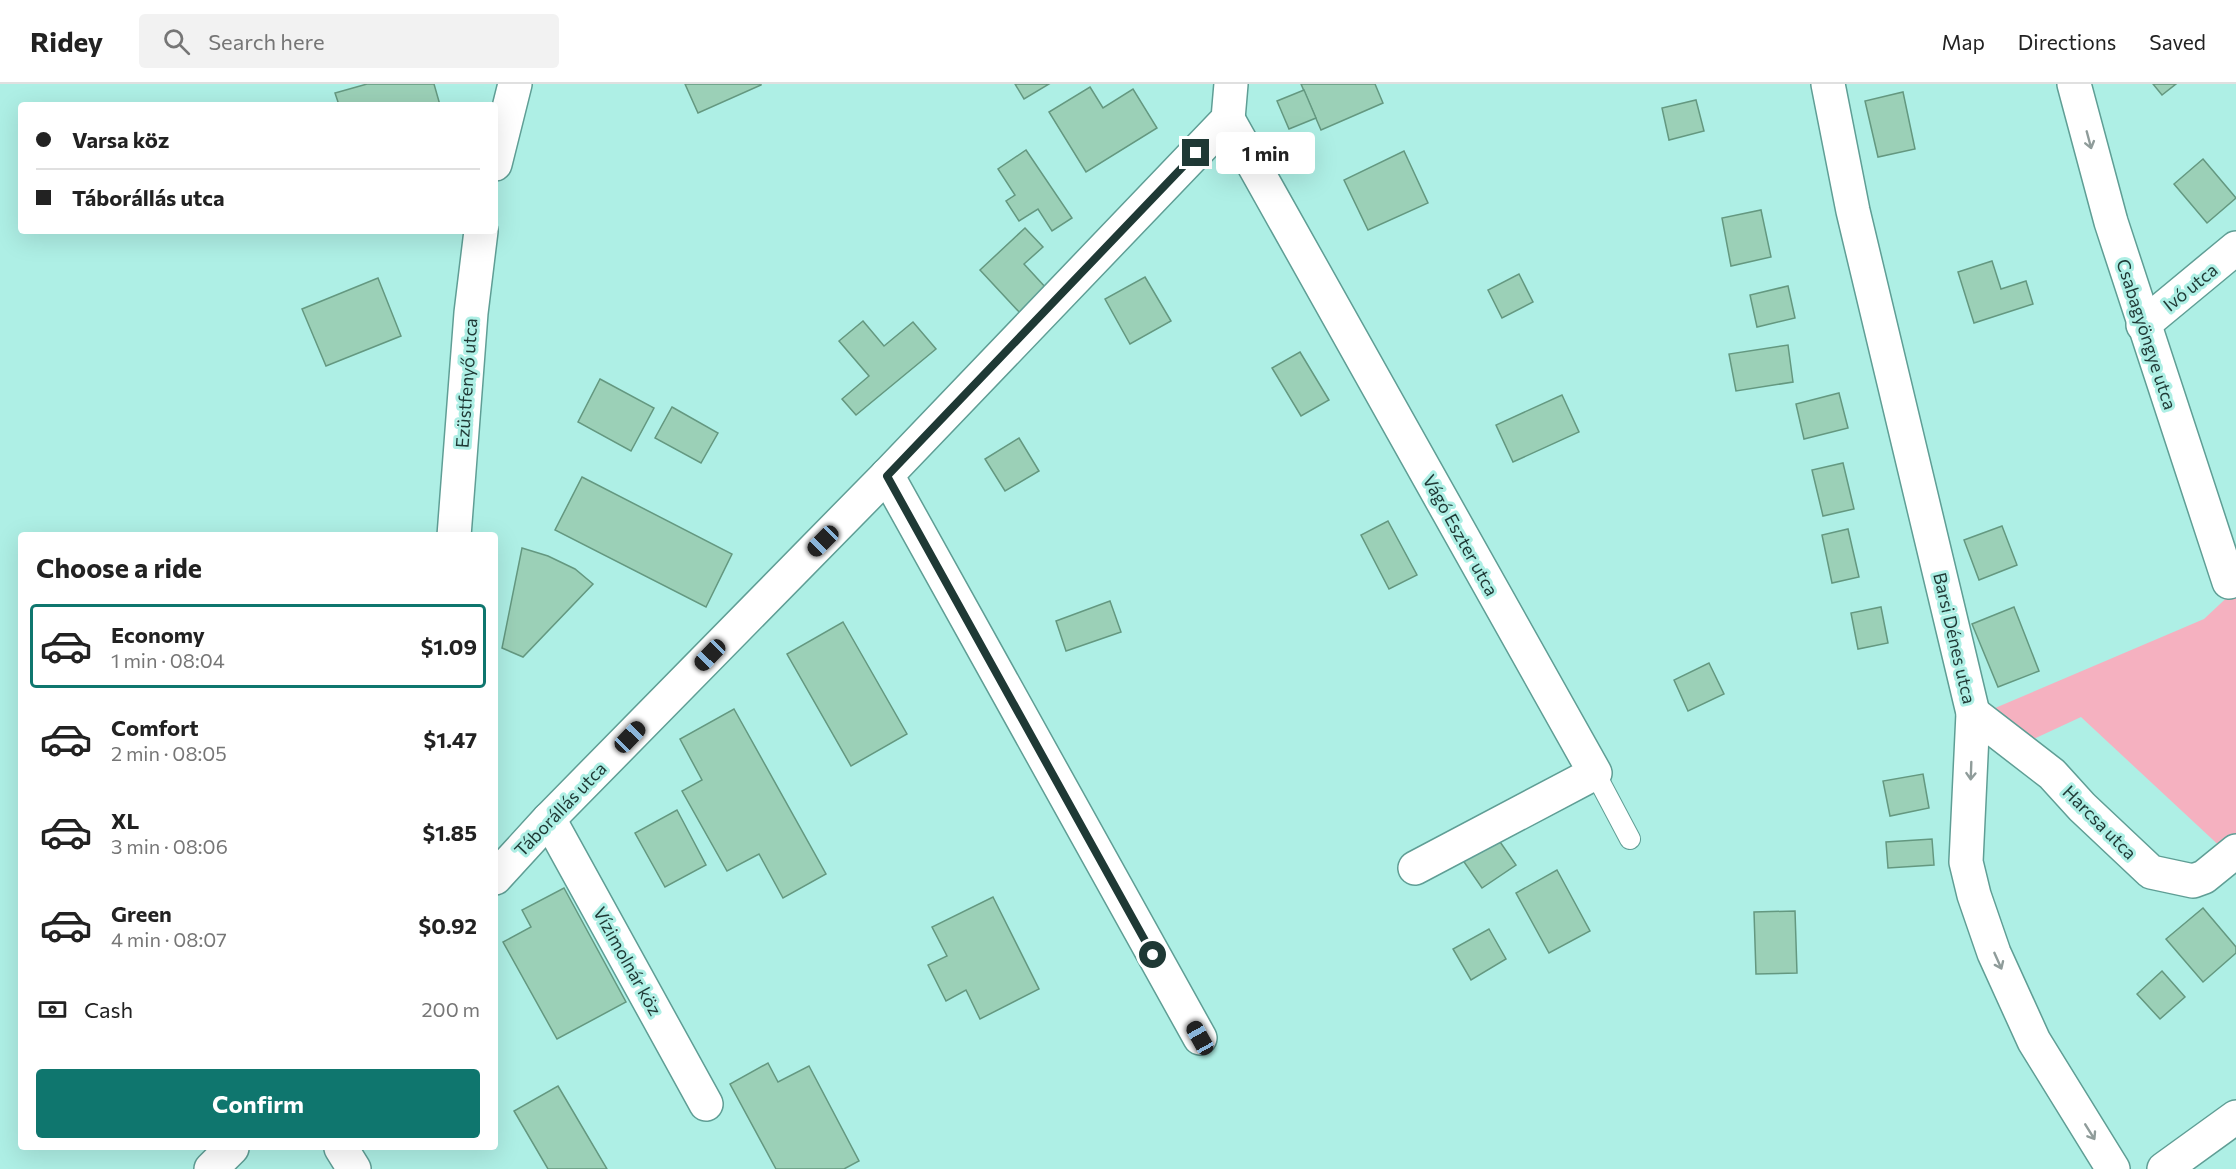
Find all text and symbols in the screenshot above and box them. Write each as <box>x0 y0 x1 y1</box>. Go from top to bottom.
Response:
search box <box>139 14 559 68</box>
text: Ridey <box>30 24 103 58</box>
icon: search <box>160 25 193 58</box>
text: Search here <box>208 28 325 55</box>
text: Map <box>1942 29 1985 54</box>
text: Directions <box>2018 29 2116 54</box>
text: Saved <box>2149 29 2206 54</box>
text: Varsa köz <box>72 126 169 153</box>
one-way arrow <box>2084 131 2095 150</box>
callout: 1 min <box>1217 132 1316 174</box>
route end <box>1182 139 1209 166</box>
text: 1 min <box>1242 141 1289 165</box>
text: Táborállás utca <box>72 184 225 211</box>
street label: Csabagyöngye utca <box>2112 256 2182 412</box>
street label: Ivó utca <box>2158 258 2222 316</box>
street label: Ezüstfenyő utca <box>450 317 482 449</box>
street label: Vágó Eszter utca <box>1419 471 1503 599</box>
car <box>804 522 842 560</box>
text: Choose a ride <box>36 551 202 584</box>
street label: Barsi Dénes utca <box>1929 570 1981 706</box>
icon: car <box>39 619 93 673</box>
text: Economy <box>111 621 205 648</box>
text: $1.09 <box>421 633 477 660</box>
car <box>691 636 729 674</box>
text: 1 min · 08:04 <box>111 648 225 672</box>
icon: car <box>39 712 93 766</box>
text: Comfort <box>111 714 199 741</box>
car <box>611 718 649 756</box>
text: $1.47 <box>424 726 477 753</box>
text: 2 min · 08:05 <box>111 741 227 765</box>
street label: Táborállás utca <box>509 757 611 861</box>
one-way arrow <box>1965 761 1976 781</box>
street label: Harcsa utca <box>2059 781 2141 863</box>
icon: car <box>39 805 93 859</box>
text: XL <box>111 807 139 834</box>
text: $1.85 <box>422 819 477 846</box>
text: 3 min · 08:06 <box>111 834 228 858</box>
icon: car <box>39 898 93 952</box>
text: Green <box>111 900 172 927</box>
street label: Vízimolnár köz <box>589 903 667 1019</box>
text: $0.92 <box>419 912 477 939</box>
text: 4 min · 08:07 <box>111 927 227 951</box>
route start <box>1139 941 1166 968</box>
one-way arrow <box>1993 951 2004 969</box>
icon: cash <box>36 993 69 1026</box>
text: Cash <box>84 996 133 1023</box>
text: 200 m <box>422 997 480 1021</box>
car <box>1183 1018 1217 1058</box>
button: Confirm <box>36 1069 480 1138</box>
one-way arrow <box>2085 1123 2097 1140</box>

